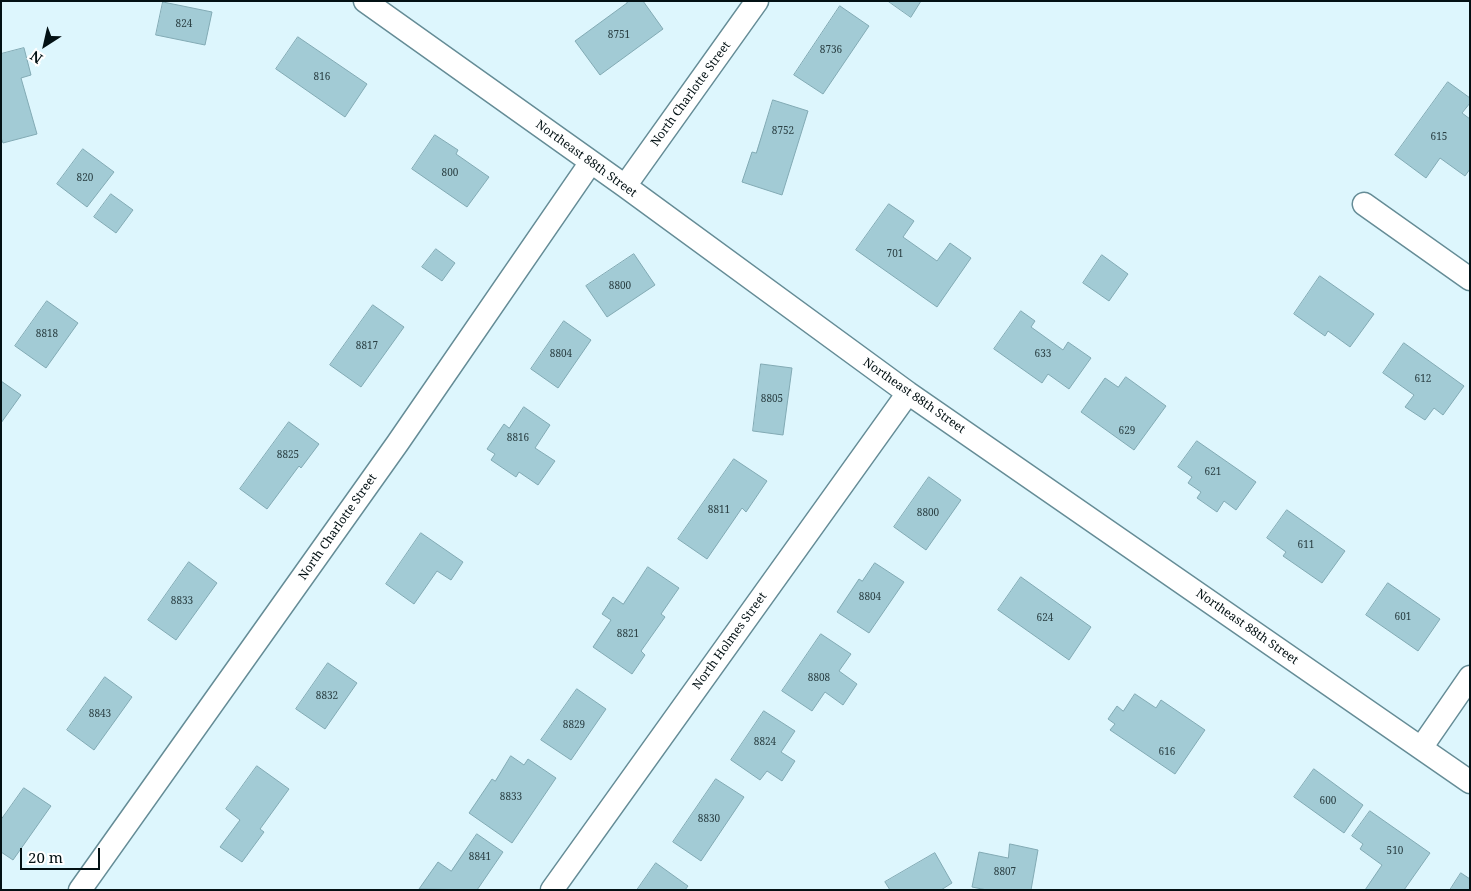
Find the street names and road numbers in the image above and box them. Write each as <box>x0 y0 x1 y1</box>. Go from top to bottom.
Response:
street label: North Charlotte Street <box>648 39 734 149</box>
street label: Northeast 88th Street <box>533 118 639 200</box>
street label: Northeast 88th Street <box>860 355 968 437</box>
street label: North Charlotte Street <box>296 471 380 583</box>
street label: Northeast 88th Street <box>1193 586 1301 668</box>
street label: North Holmes Street <box>690 590 770 692</box>

